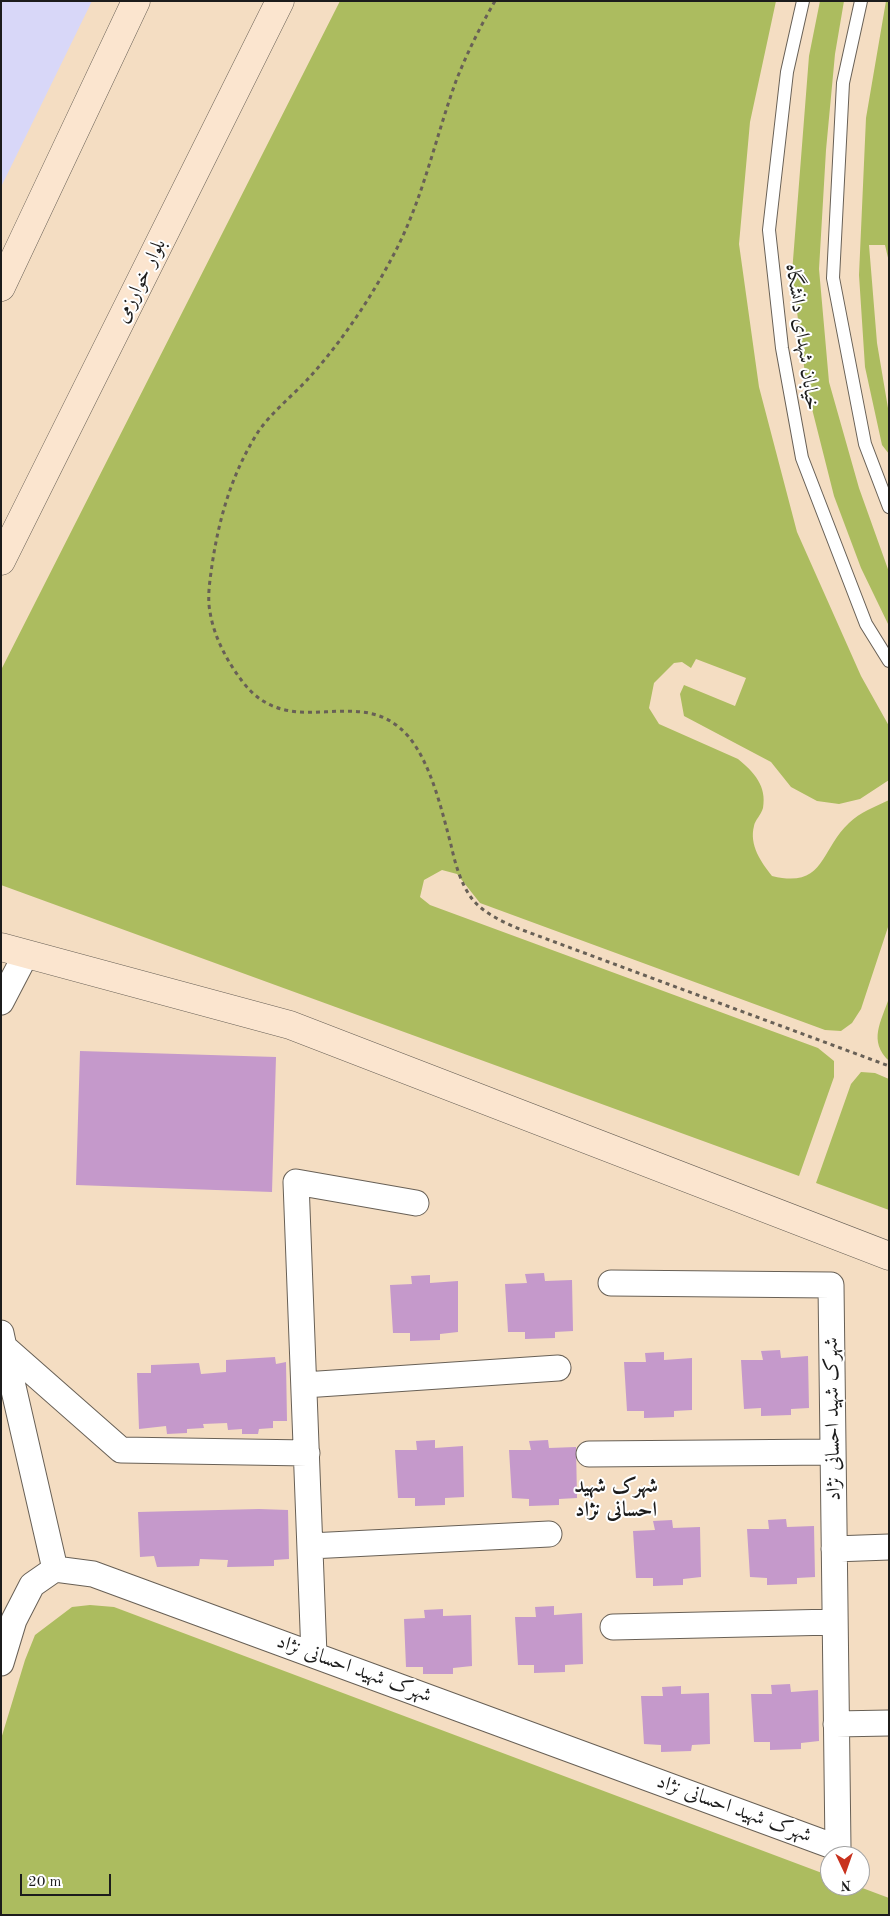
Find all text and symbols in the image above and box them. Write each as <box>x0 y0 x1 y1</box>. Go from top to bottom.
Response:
street label: بلوار خوارزمی <box>110 235 172 327</box>
street label: خیابان شهدای دانشگاه <box>780 262 824 412</box>
street label: شهرک شهید احسانی نژاد <box>820 1337 846 1501</box>
district label: شهرک شهید احسانی نژاد <box>574 1473 658 1523</box>
street label: شهرک شهید احسانی نژاد <box>273 1630 435 1708</box>
street label: شهرک شهید احسانی نژاد <box>653 1770 815 1848</box>
north arrow <box>820 1846 870 1896</box>
scale bar <box>22 1864 114 1896</box>
text: 20 m <box>28 1875 62 1890</box>
text: N <box>840 1878 851 1892</box>

